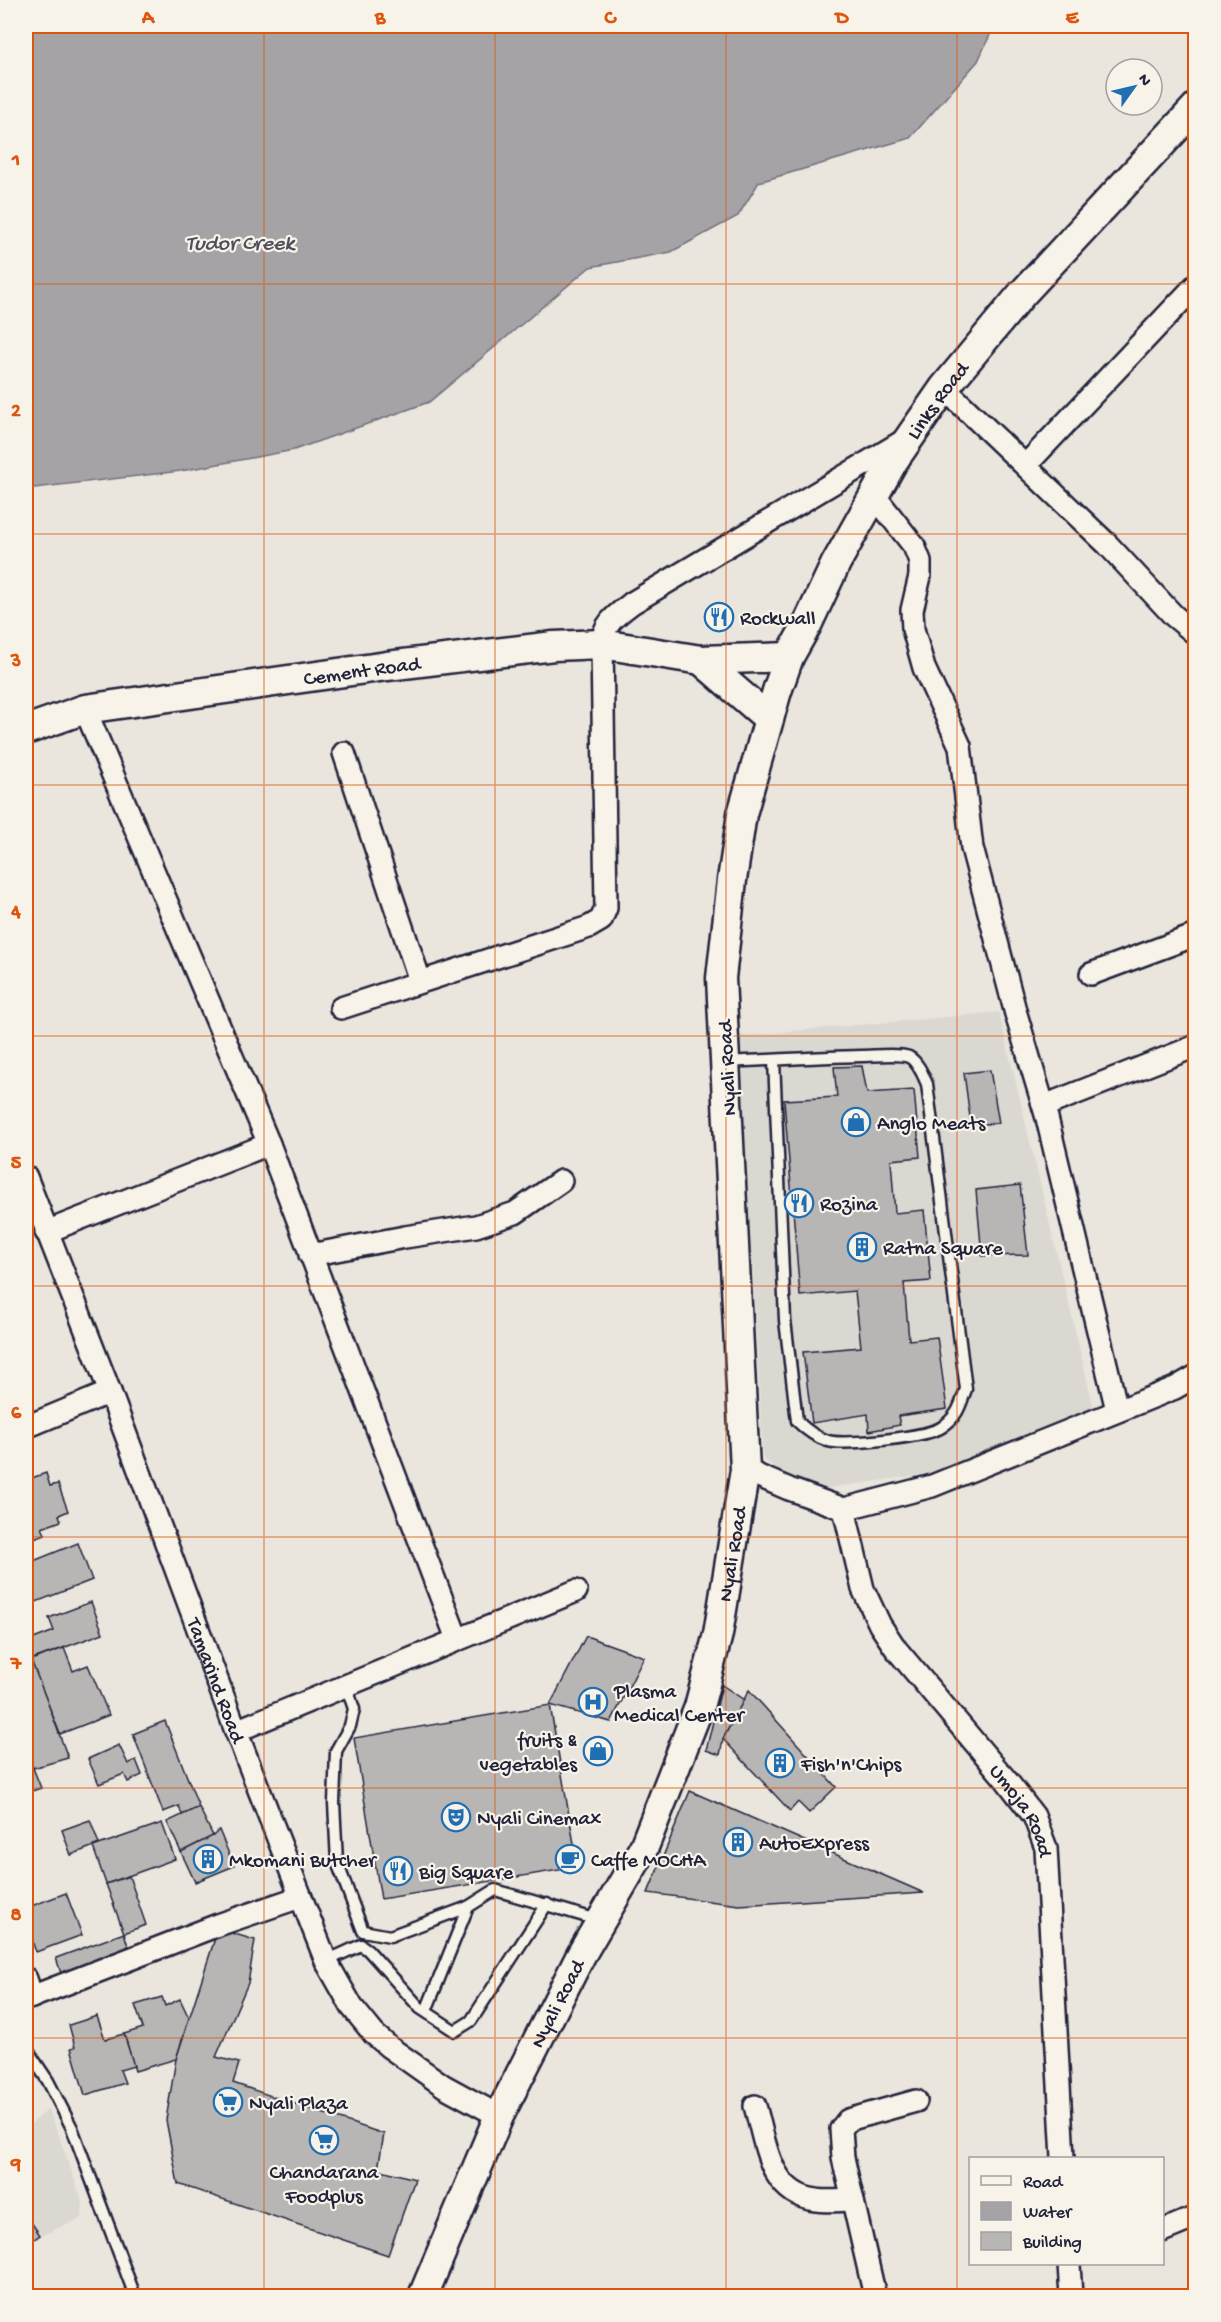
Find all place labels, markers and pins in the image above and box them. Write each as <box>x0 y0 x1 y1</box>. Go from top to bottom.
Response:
restaurant icon: Rockwall <box>703 601 735 633</box>
place label: Rockwall <box>740 608 816 633</box>
shop icon: Anglo Meats <box>840 1106 872 1138</box>
place label: Anglo Meats <box>877 1113 986 1138</box>
restaurant icon: Rozina <box>783 1187 815 1219</box>
place label: Rozina <box>820 1194 879 1219</box>
building icon: Ratna Square <box>846 1231 878 1263</box>
place label: Ratna Square <box>883 1238 1004 1263</box>
place label: Plasma Medical Center <box>613 1681 745 1730</box>
hospital icon: Plasma Medical Center <box>577 1686 609 1718</box>
place label: fruits & vegetables <box>480 1730 578 1779</box>
shop icon: fruits & vegetables <box>582 1735 614 1767</box>
building icon: Fish'n'Chips <box>764 1747 796 1779</box>
place label: Fish'n'Chips <box>800 1754 903 1779</box>
theatre icon: Nyali Cinemax <box>440 1801 472 1833</box>
place label: Nyali Cinemax <box>477 1808 601 1833</box>
building icon: AutoExpress <box>722 1826 754 1858</box>
place label: AutoExpress <box>759 1833 870 1858</box>
building icon: Mkomani Butcher <box>192 1843 224 1875</box>
cafe icon: Caffe MOCHA <box>554 1843 586 1875</box>
place label: Mkomani Butcher <box>229 1850 377 1875</box>
place label: Caffe MOCHA <box>591 1850 707 1875</box>
restaurant icon: Big Square <box>382 1855 414 1887</box>
place label: Big Square <box>418 1862 514 1887</box>
supermarket icon: Nyali Plaza <box>212 2086 244 2118</box>
place label: Nyali Plaza <box>249 2093 349 2118</box>
supermarket icon: Chandarana Foodplus <box>308 2124 340 2156</box>
place label: Chandarana Foodplus <box>270 2162 380 2211</box>

